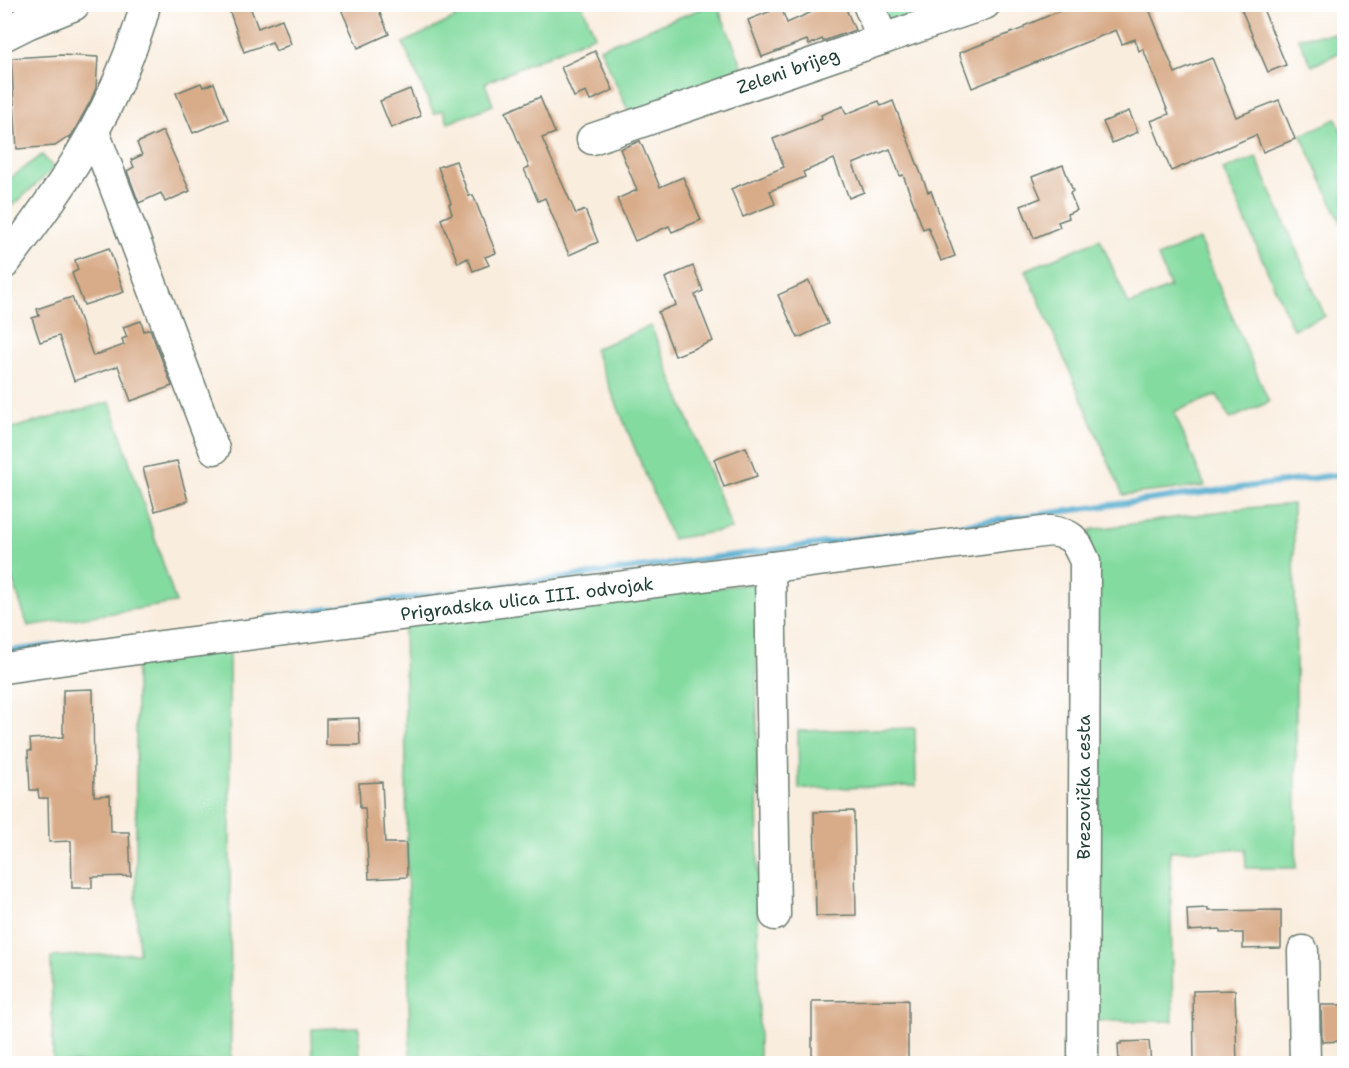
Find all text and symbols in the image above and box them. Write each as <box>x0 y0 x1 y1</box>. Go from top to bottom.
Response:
street label: Zeleni brijeg <box>734 42 842 100</box>
street label: Prigradska ulica III. odvojak <box>399 572 655 626</box>
street label: Brezovička cesta <box>1072 714 1096 860</box>

